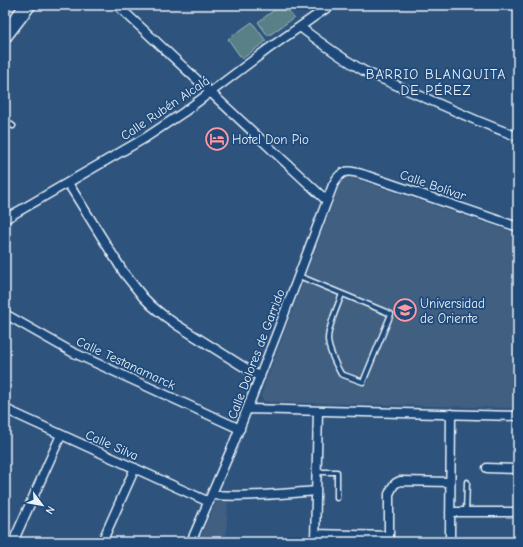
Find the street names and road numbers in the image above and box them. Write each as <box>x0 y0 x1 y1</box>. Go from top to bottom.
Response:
street label: Calle Rubén Alcalá <box>118 73 212 143</box>
street label: Calle Bolívar <box>398 167 469 204</box>
street label: Calle Dolores de Garrido <box>224 287 288 421</box>
street label: Calle Testanamarck <box>74 333 179 393</box>
street label: Calle Silva <box>83 427 141 463</box>

